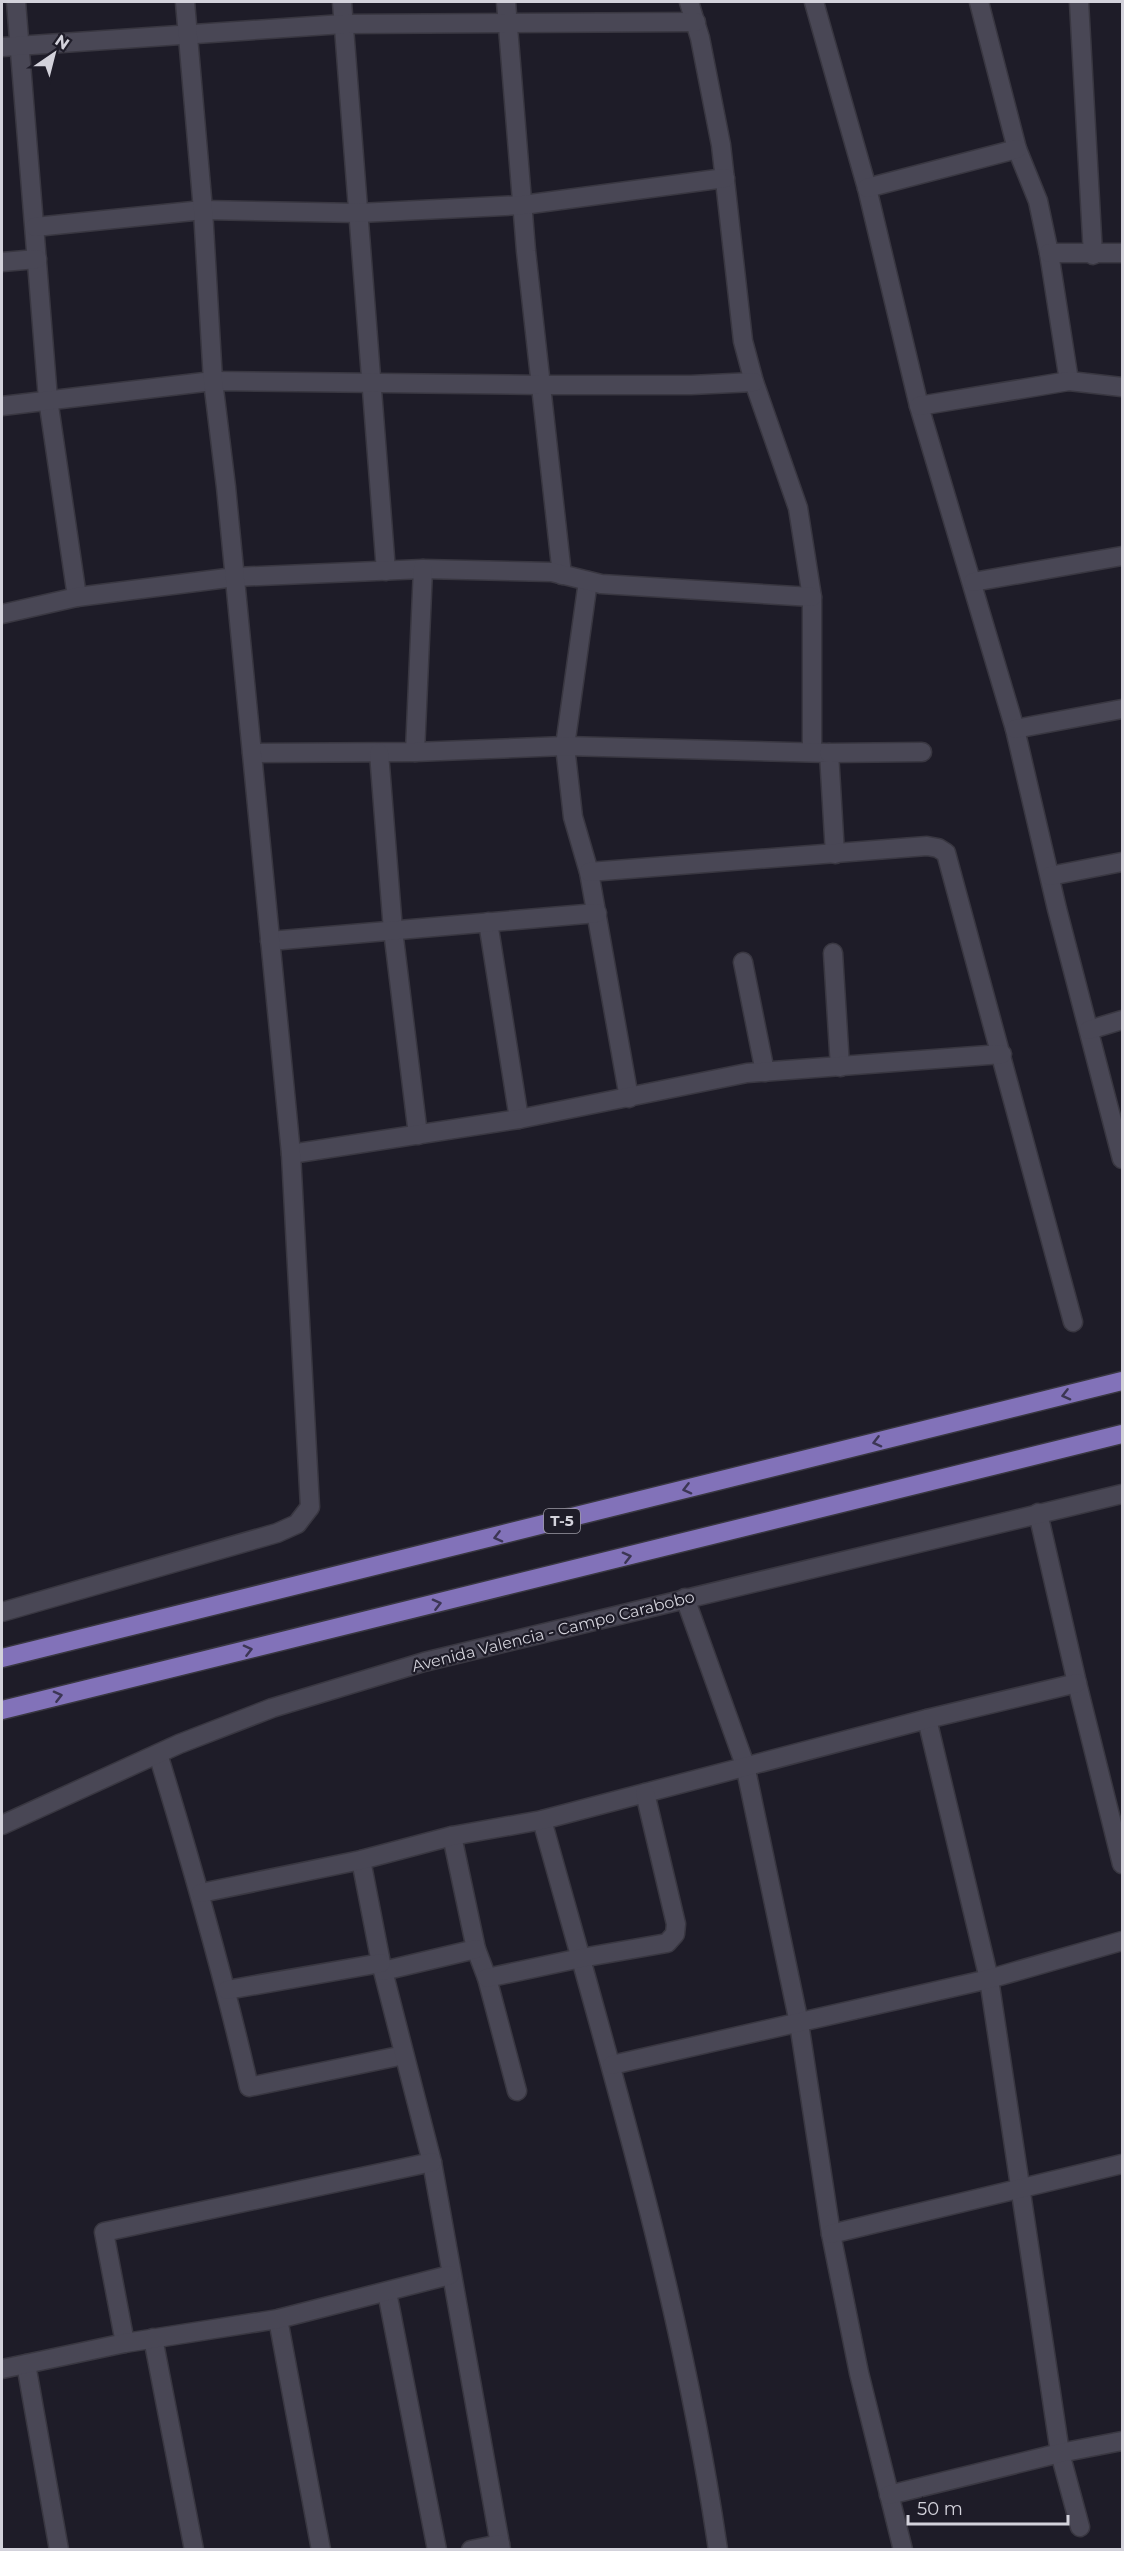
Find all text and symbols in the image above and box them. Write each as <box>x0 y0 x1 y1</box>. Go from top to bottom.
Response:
north arrow <box>24 24 84 84</box>
text: N <box>52 31 73 54</box>
one-way arrow <box>1061 1387 1071 1400</box>
one-way arrow <box>872 1435 882 1448</box>
one-way arrow <box>683 1482 693 1495</box>
road number: T-5 <box>544 1509 580 1533</box>
one-way arrow <box>493 1529 503 1542</box>
one-way arrow <box>621 1552 631 1565</box>
street label: Avenida Valencia - Campo Carabobo <box>410 1587 696 1676</box>
one-way arrow <box>432 1599 442 1612</box>
one-way arrow <box>243 1645 253 1658</box>
one-way arrow <box>53 1691 63 1704</box>
scale bar <box>908 2488 1068 2526</box>
text: 50 m <box>917 2498 963 2520</box>

